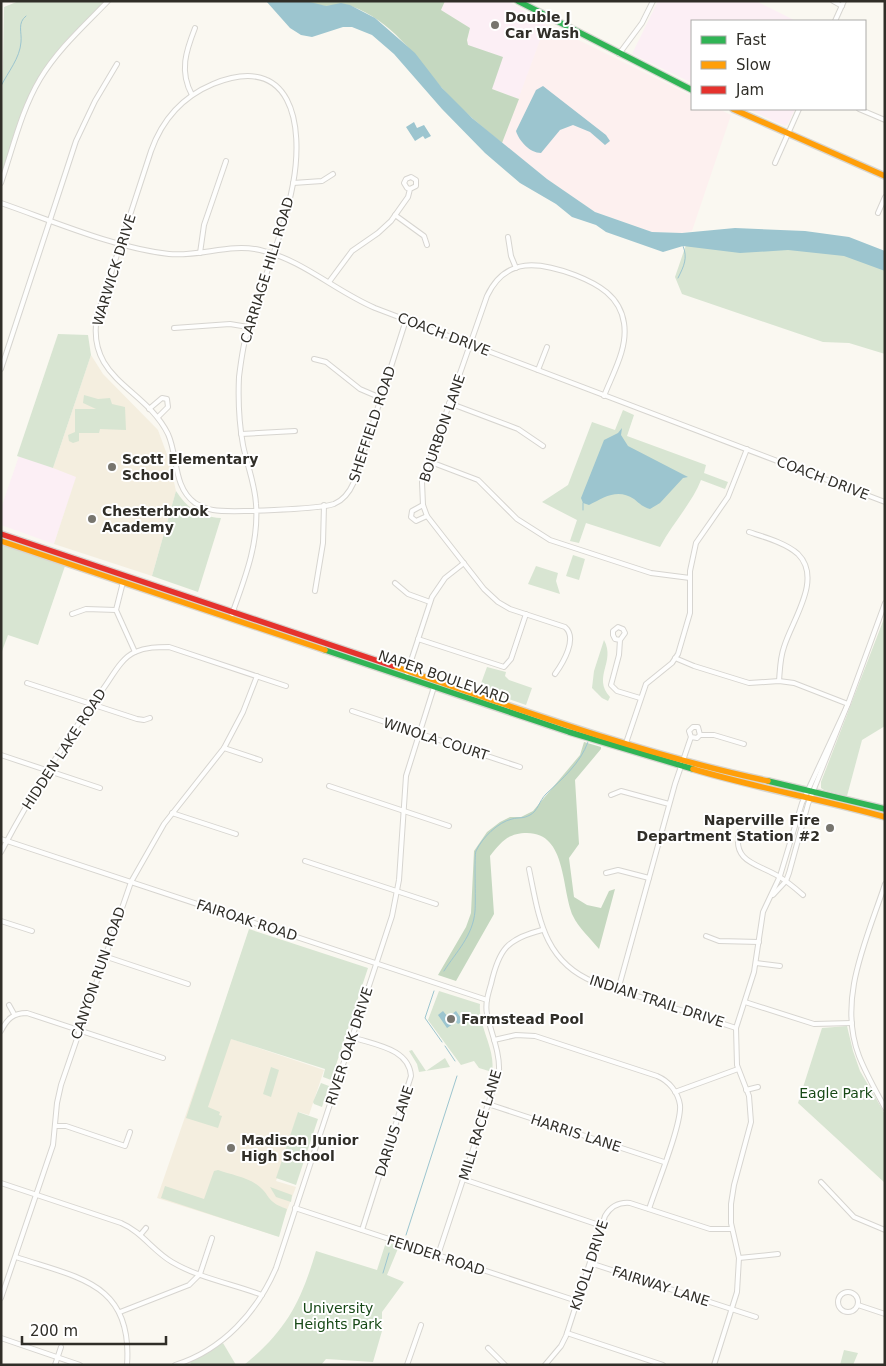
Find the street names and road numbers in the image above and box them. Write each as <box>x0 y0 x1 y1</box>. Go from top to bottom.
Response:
street label: CARRIAGE HILL ROAD <box>237 195 297 345</box>
street label: WARWICK DRIVE <box>89 212 139 328</box>
street label: COACH DRIVE <box>396 309 492 359</box>
street label: SHEFFIELD ROAD <box>346 364 398 484</box>
street label: BOURBON LANE <box>416 372 468 484</box>
street label: COACH DRIVE <box>775 453 871 503</box>
street label: NAPER BOULEVARD <box>376 647 512 707</box>
street label: HIDDEN LAKE ROAD <box>19 686 109 812</box>
street label: WINOLA COURT <box>381 714 491 764</box>
street label: FAIROAK ROAD <box>195 896 299 944</box>
street label: CANYON RUN ROAD <box>68 905 128 1041</box>
street label: INDIAN TRAIL DRIVE <box>588 972 726 1030</box>
street label: RIVER OAK DRIVE <box>322 985 376 1107</box>
street label: MILL RACE LANE <box>456 1068 504 1182</box>
street label: DARIUS LANE <box>372 1084 416 1178</box>
street label: HARRIS LANE <box>529 1111 623 1155</box>
street label: KNOLL DRIVE <box>567 1218 611 1312</box>
street label: FENDER ROAD <box>385 1232 487 1278</box>
street label: FAIRWAY LANE <box>610 1263 712 1309</box>

